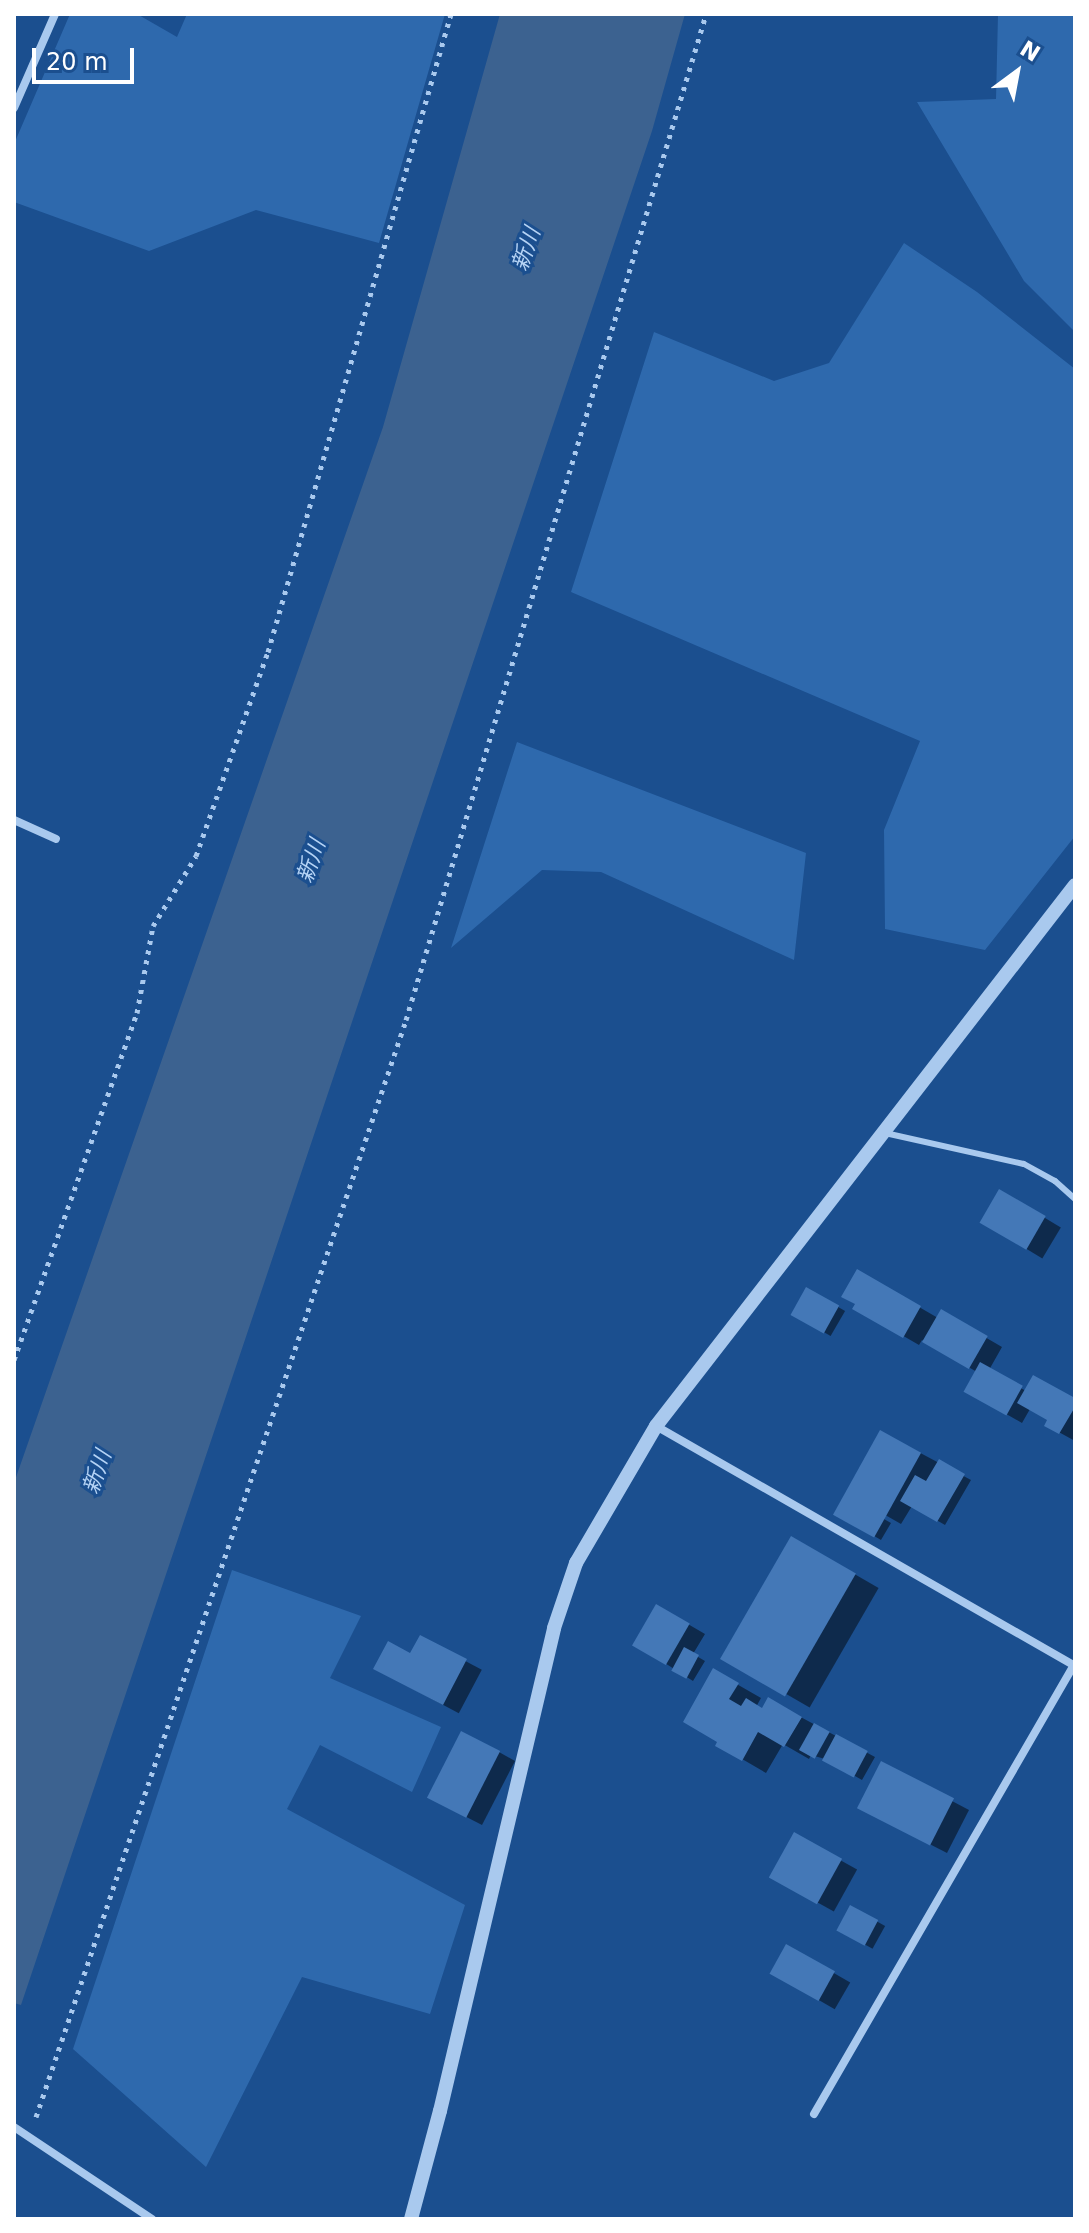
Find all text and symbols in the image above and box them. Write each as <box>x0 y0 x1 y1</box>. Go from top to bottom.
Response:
scale bar <box>36 32 138 82</box>
north arrow <box>977 32 1057 112</box>
text: N <box>1016 36 1044 67</box>
text: 20 m <box>46 48 108 76</box>
water label: 新川 <box>506 224 546 274</box>
water label: 新川 <box>291 836 331 886</box>
water label: 新川 <box>77 1447 117 1497</box>

